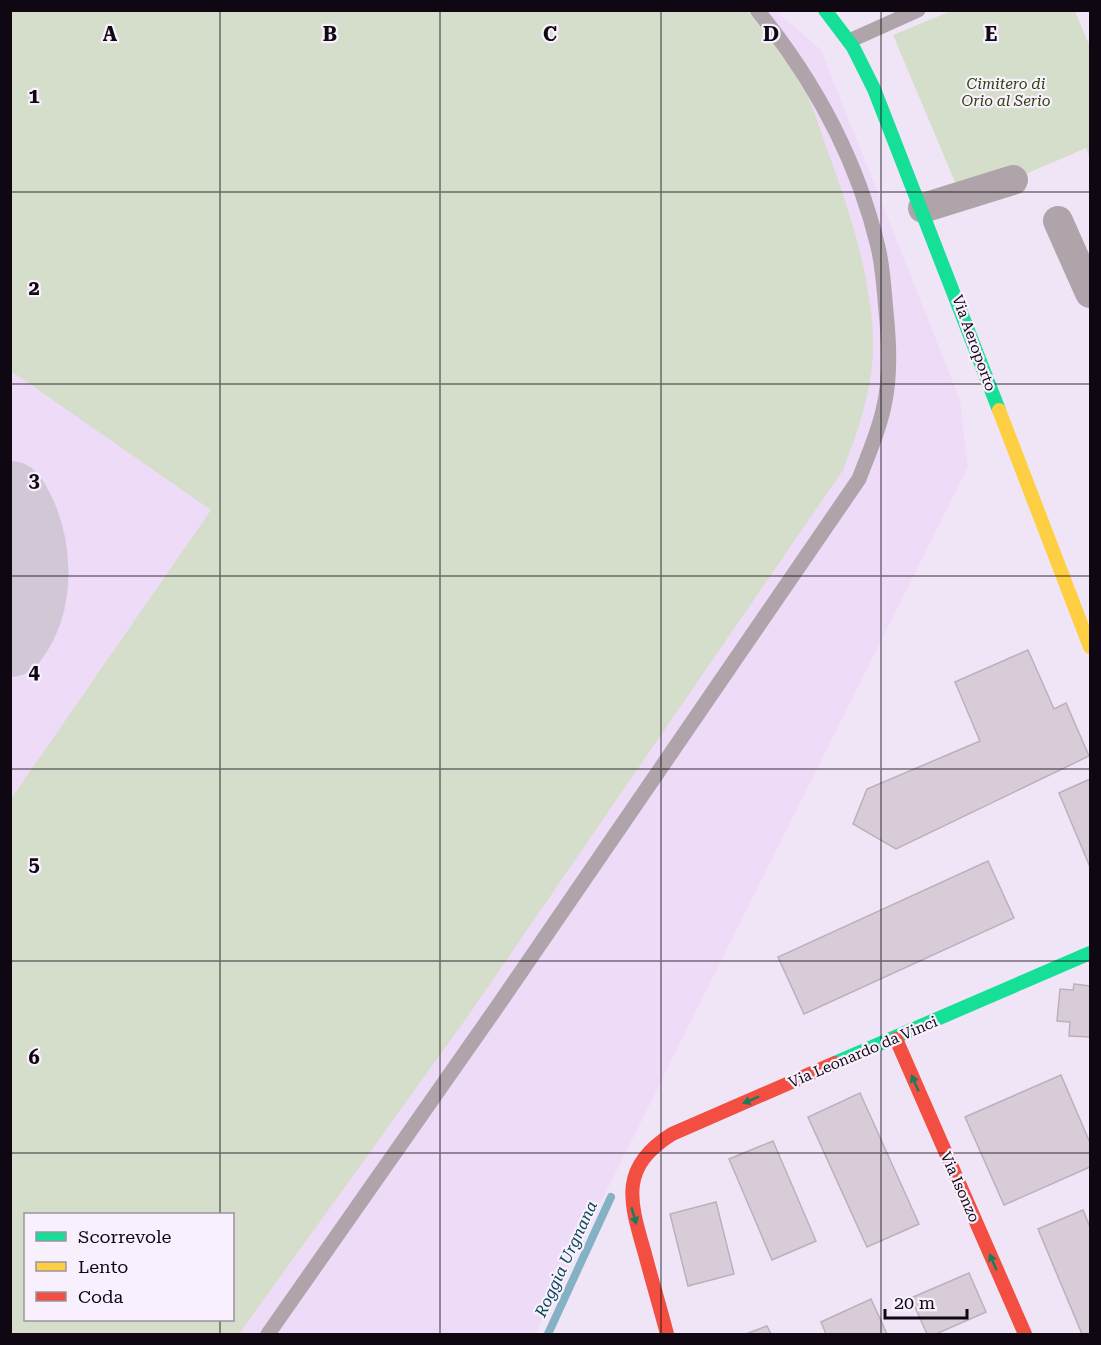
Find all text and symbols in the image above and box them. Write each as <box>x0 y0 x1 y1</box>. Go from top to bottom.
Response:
text: A <box>103 22 118 46</box>
text: B <box>323 22 337 46</box>
text: C <box>543 22 557 46</box>
text: D <box>763 22 779 46</box>
text: E <box>985 22 998 46</box>
park label: Cimitero di Orio al Serio <box>961 75 1051 110</box>
text: 1 <box>28 84 40 108</box>
text: 2 <box>28 276 40 300</box>
street label: Via Aeroporto <box>948 292 1000 394</box>
text: 3 <box>28 468 40 492</box>
text: 4 <box>28 660 40 684</box>
text: 5 <box>28 852 40 876</box>
street label: Via Leonardo da Vinci <box>786 1012 940 1092</box>
text: 6 <box>28 1045 40 1069</box>
one-way arrow <box>910 1074 919 1092</box>
one-way arrow <box>742 1095 760 1105</box>
street label: Via Isonzo <box>937 1149 983 1225</box>
water label: Roggia Urgnana <box>530 1198 601 1321</box>
one-way arrow <box>630 1207 639 1225</box>
legend <box>24 1213 234 1321</box>
text: Scorrevole <box>78 1226 172 1247</box>
one-way arrow <box>988 1252 998 1270</box>
text: Lento <box>78 1256 128 1277</box>
scale bar <box>885 1282 968 1320</box>
text: Coda <box>78 1286 124 1307</box>
text: 20 m <box>894 1292 935 1313</box>

